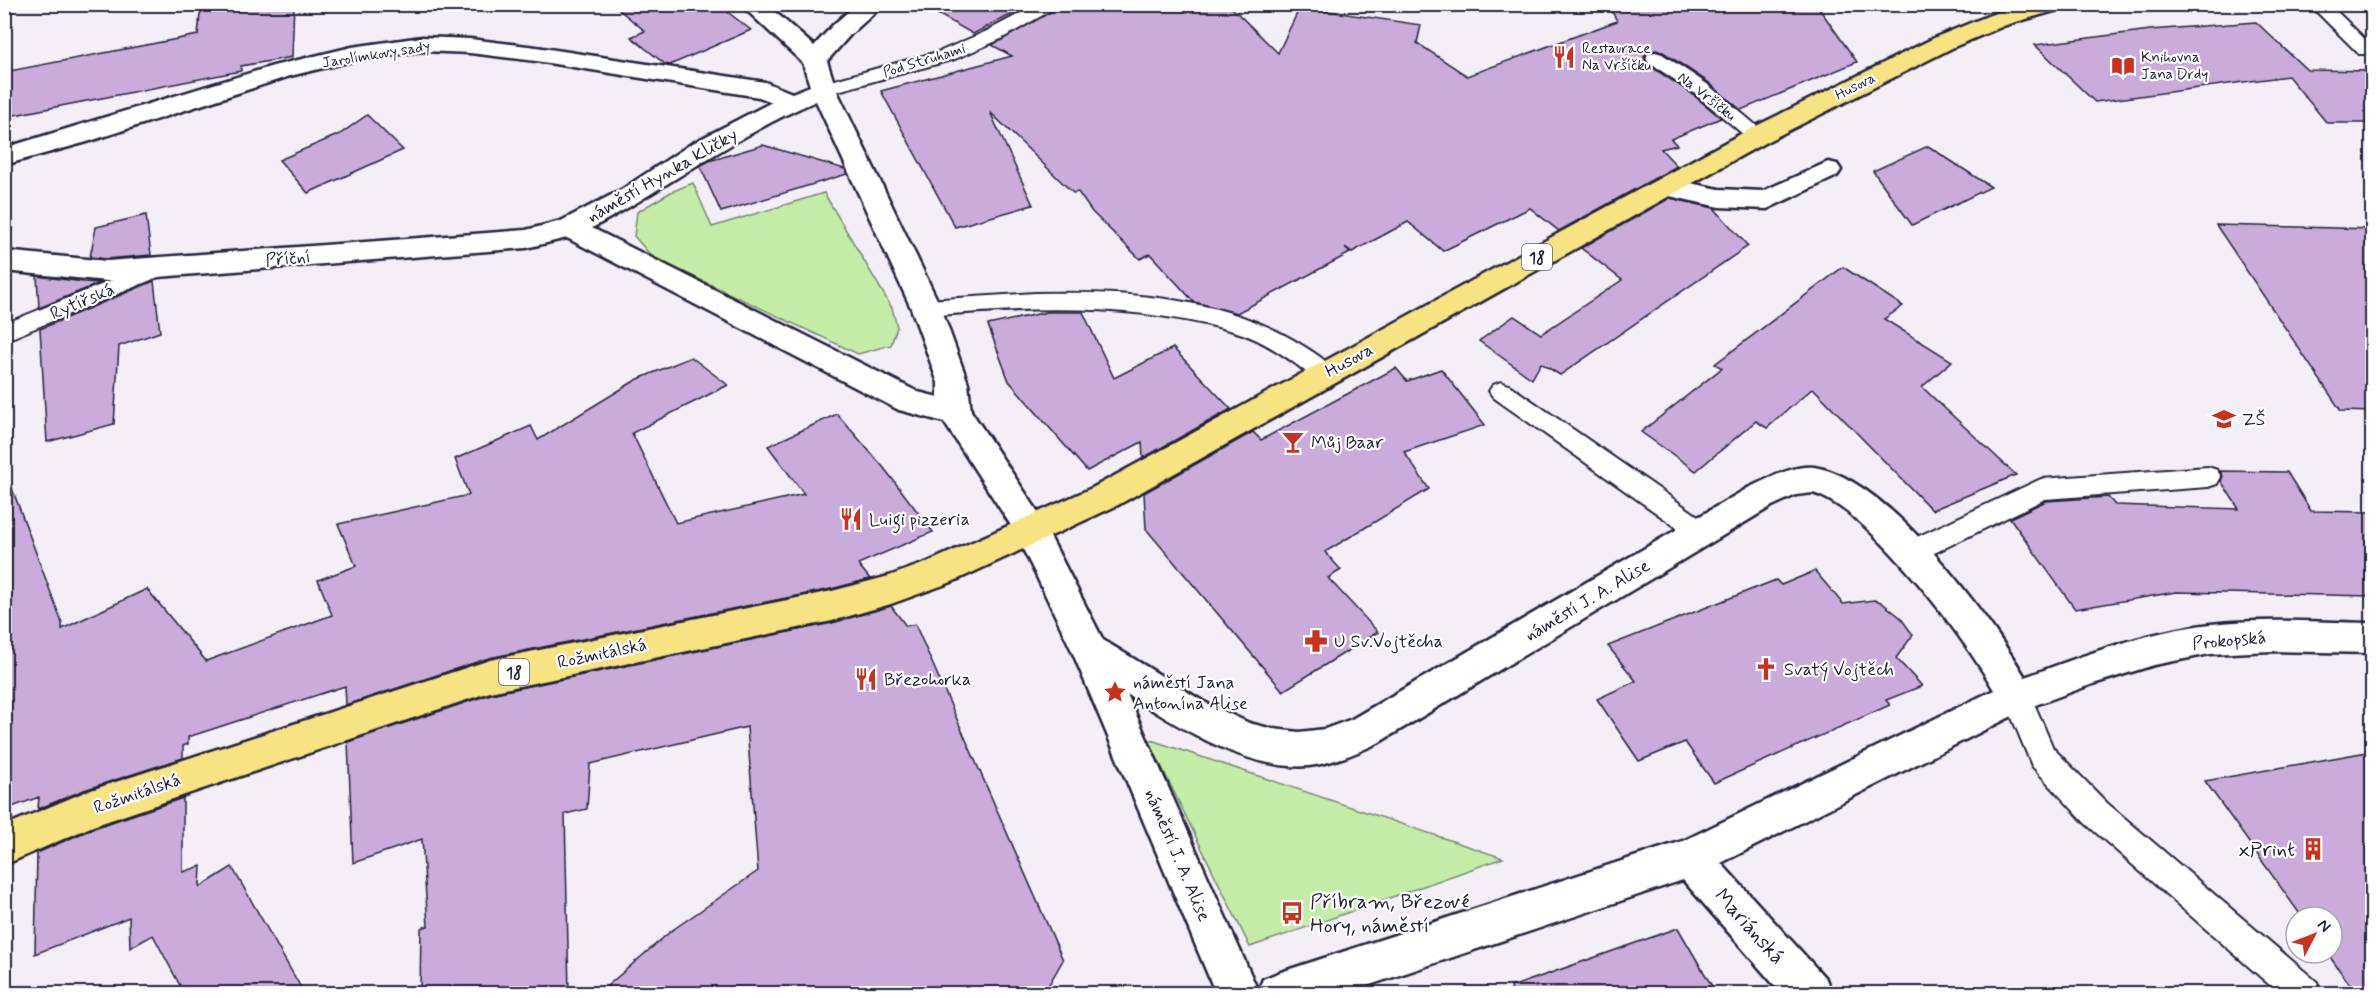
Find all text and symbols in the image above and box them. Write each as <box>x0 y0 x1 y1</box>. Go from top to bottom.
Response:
street label: Jarolímkovy sady <box>321 37 431 73</box>
street label: Pod Struhami <box>881 39 968 83</box>
place label: Restaurace Na Vršíčku <box>1582 39 1651 76</box>
restaurant icon: Restaurace Na Vršíčku <box>1551 44 1577 70</box>
place label: Knihovna Jana Drdy <box>2141 48 2208 85</box>
library icon: Knihovna Jana Drdy <box>2110 53 2136 79</box>
street label: Na Vršíčku <box>1673 68 1740 126</box>
street label: Husova <box>1832 68 1879 106</box>
street label: náměstí Hynka Kličky <box>583 123 742 229</box>
road number: 18 <box>1522 244 1552 270</box>
street label: Příční <box>265 245 312 273</box>
street label: Rytířská <box>47 278 118 326</box>
street label: Husova <box>1321 338 1378 384</box>
school or university icon: ZŠ <box>2211 406 2237 432</box>
place label: ZŠ <box>2242 408 2266 432</box>
bar icon: Můj Baar <box>1280 429 1306 455</box>
place label: Můj Baar <box>1311 431 1384 455</box>
restaurant icon: Luigi pizzeria <box>838 506 864 532</box>
place label: Luigi pizzeria <box>869 508 970 534</box>
street label: náměstí J. A. Alise <box>1521 554 1654 648</box>
street label: Prokopská <box>2191 626 2267 656</box>
pharmacy icon: U Sv.Vojtěcha <box>1303 628 1329 654</box>
place label: U Sv.Vojtěcha <box>1334 630 1443 654</box>
street label: Rožmitálská <box>555 633 649 675</box>
church icon: Svatý Vojtěch <box>1753 656 1779 682</box>
place label: Svatý Vojtěch <box>1784 658 1894 682</box>
road number: 18 <box>499 659 529 685</box>
restaurant icon: Březohorka <box>853 666 879 692</box>
place label: Březohorka <box>884 668 971 692</box>
place label: náměstí Jana Antonína Alise <box>1133 671 1248 716</box>
place icon: náměstí Jana Antonína Alise <box>1102 679 1128 705</box>
street label: Rožmitálská <box>91 768 184 820</box>
street label: náměstí J. A. Alise <box>1138 786 1216 925</box>
place label: xPrint <box>2238 836 2295 864</box>
building icon: xPrint <box>2300 836 2326 862</box>
street label: Mariánská <box>1708 883 1791 971</box>
place label: Příbram, Březové Hory, náměstí <box>1310 888 1469 940</box>
bus stop icon: Příbram, Březové Hory, náměstí <box>1279 900 1305 926</box>
north arrow <box>2284 905 2344 965</box>
text: N <box>2313 915 2335 937</box>

